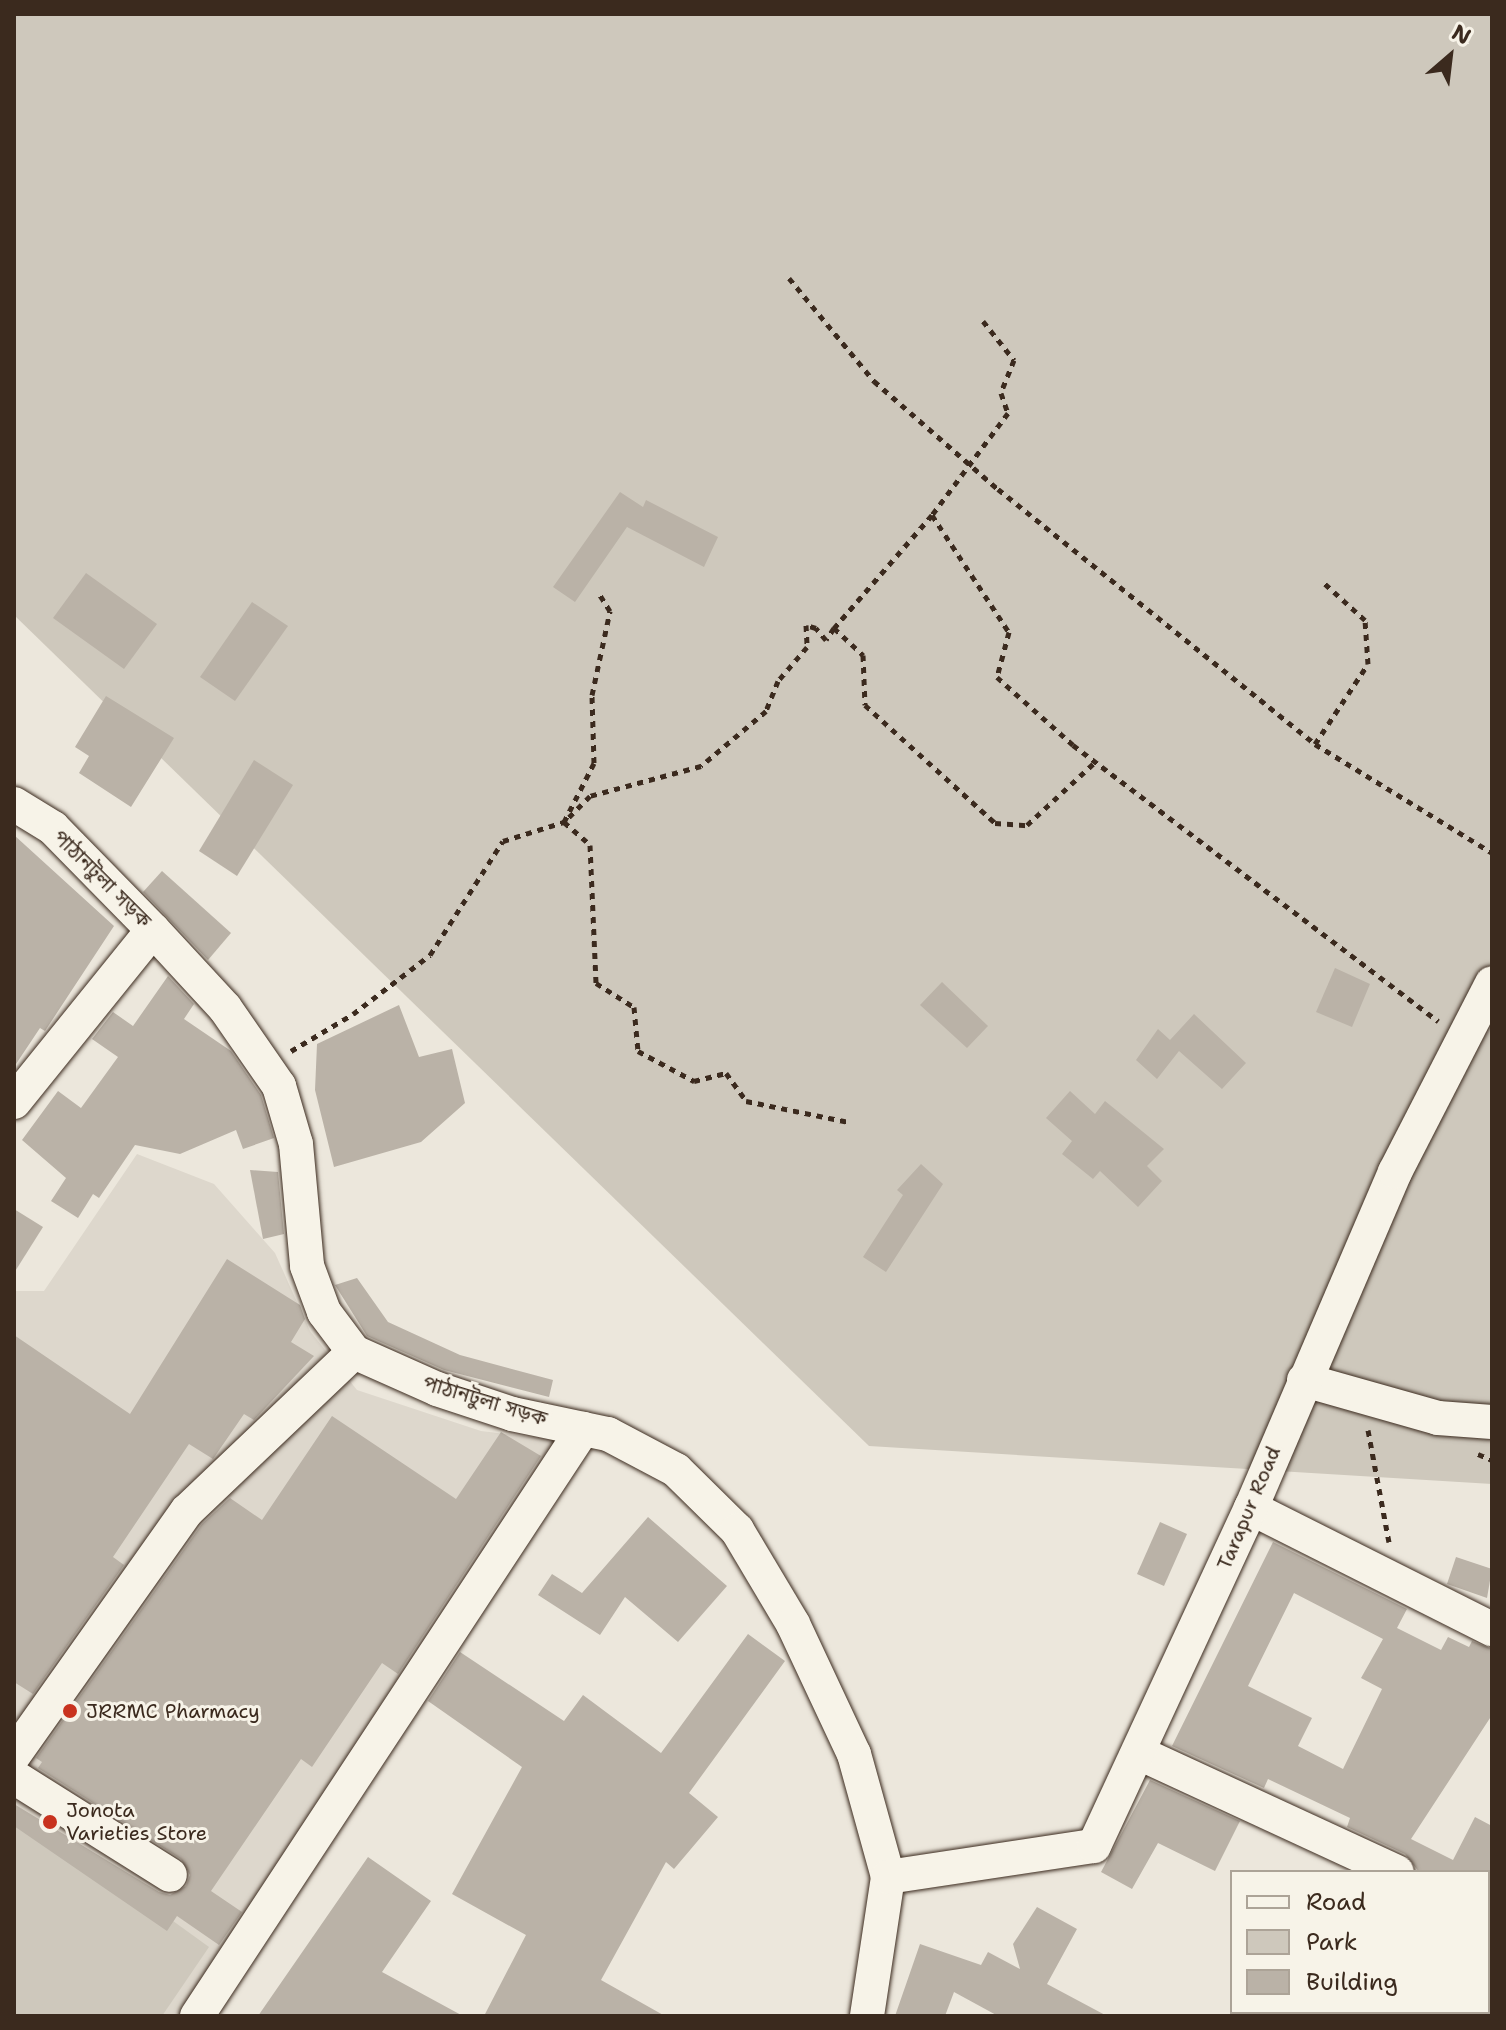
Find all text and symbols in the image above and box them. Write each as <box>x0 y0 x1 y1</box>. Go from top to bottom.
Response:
north arrow <box>1410 16 1490 96</box>
text: N <box>1447 17 1476 51</box>
street label: পাঠানটুলা সড়ক <box>48 825 156 933</box>
street label: পাঠানটুলা সড়ক <box>420 1371 550 1431</box>
street label: Tarapur Road <box>1212 1443 1286 1573</box>
place label: JRRMC Pharmacy <box>86 1699 260 1723</box>
marker: JRRMC Pharmacy <box>61 1702 79 1720</box>
place label: Jonota Varieties Store <box>66 1798 207 1845</box>
marker: Jonota Varieties Store <box>41 1813 59 1831</box>
legend <box>1230 1870 1490 2014</box>
text: Road <box>1306 1886 1366 1918</box>
text: Park <box>1306 1926 1358 1958</box>
text: Building <box>1306 1966 1398 1998</box>

